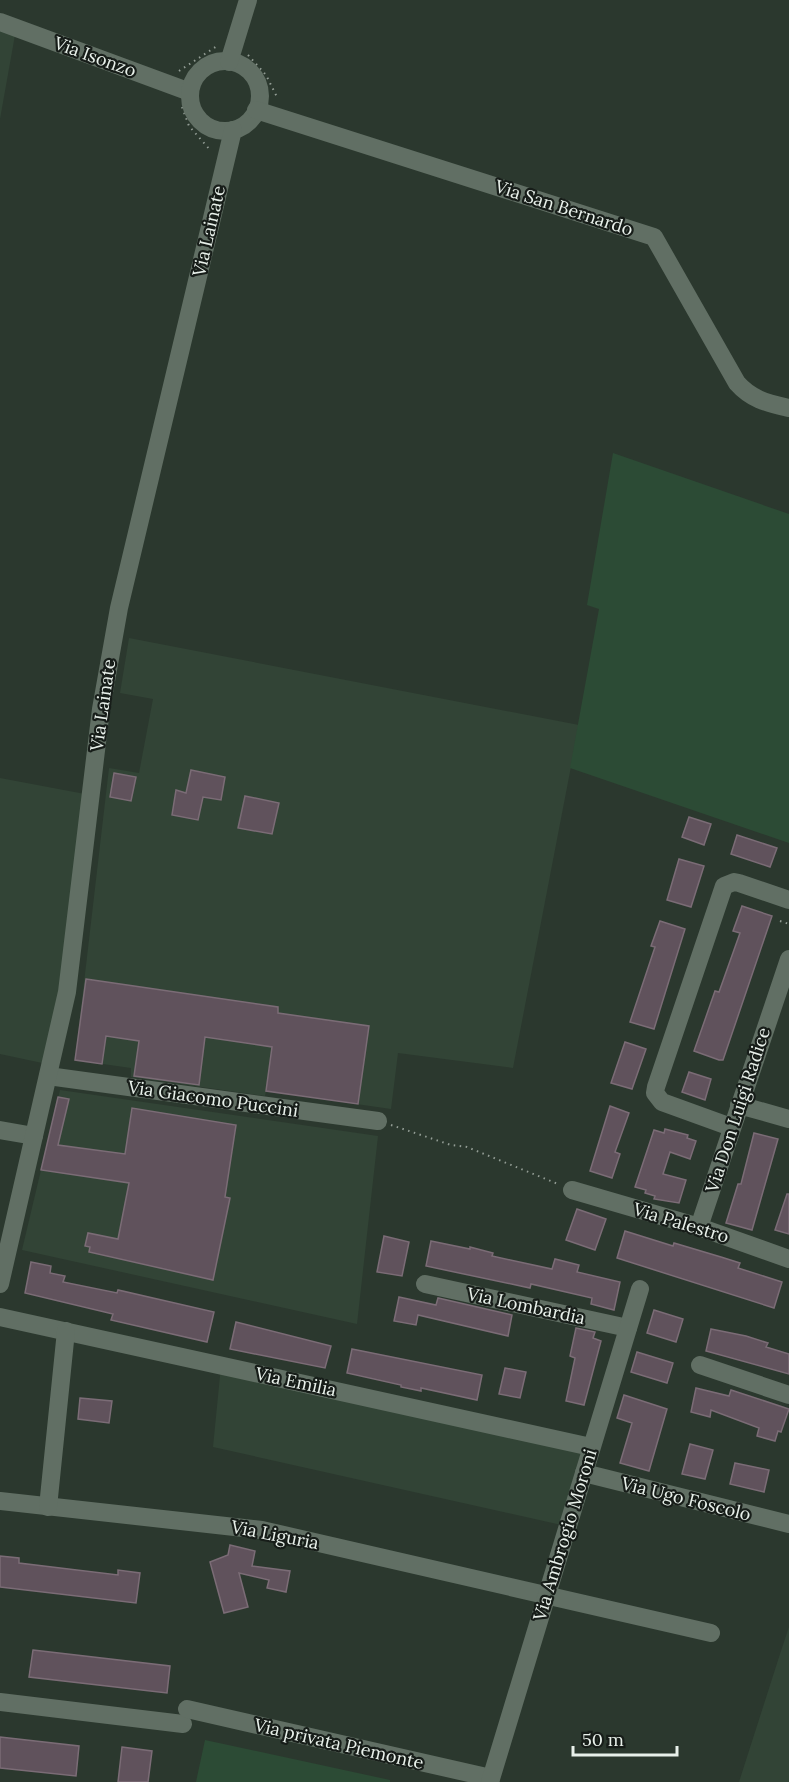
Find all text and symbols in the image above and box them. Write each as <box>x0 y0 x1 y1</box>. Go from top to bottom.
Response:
street label: Via Isonzo <box>50 31 139 82</box>
street label: Via San Bernardo <box>491 174 636 241</box>
street label: Via Lainate <box>187 183 230 280</box>
street label: Via Lainate <box>85 657 120 753</box>
street label: Via Don Luigi Radice <box>700 1024 775 1196</box>
street label: Via Giacomo Puccini <box>125 1075 300 1122</box>
street label: Via Palestro <box>630 1197 732 1248</box>
street label: Via Lombardia <box>464 1282 587 1329</box>
street label: Via Emilia <box>253 1362 339 1401</box>
street label: Via Ambrogio Moroni <box>527 1446 602 1624</box>
street label: Via Ugo Foscolo <box>618 1471 753 1526</box>
street label: Via Liguria <box>228 1515 321 1554</box>
street label: Via privata Piemonte <box>251 1713 426 1774</box>
scale bar <box>573 1719 676 1757</box>
text: 50 m <box>582 1728 624 1751</box>

